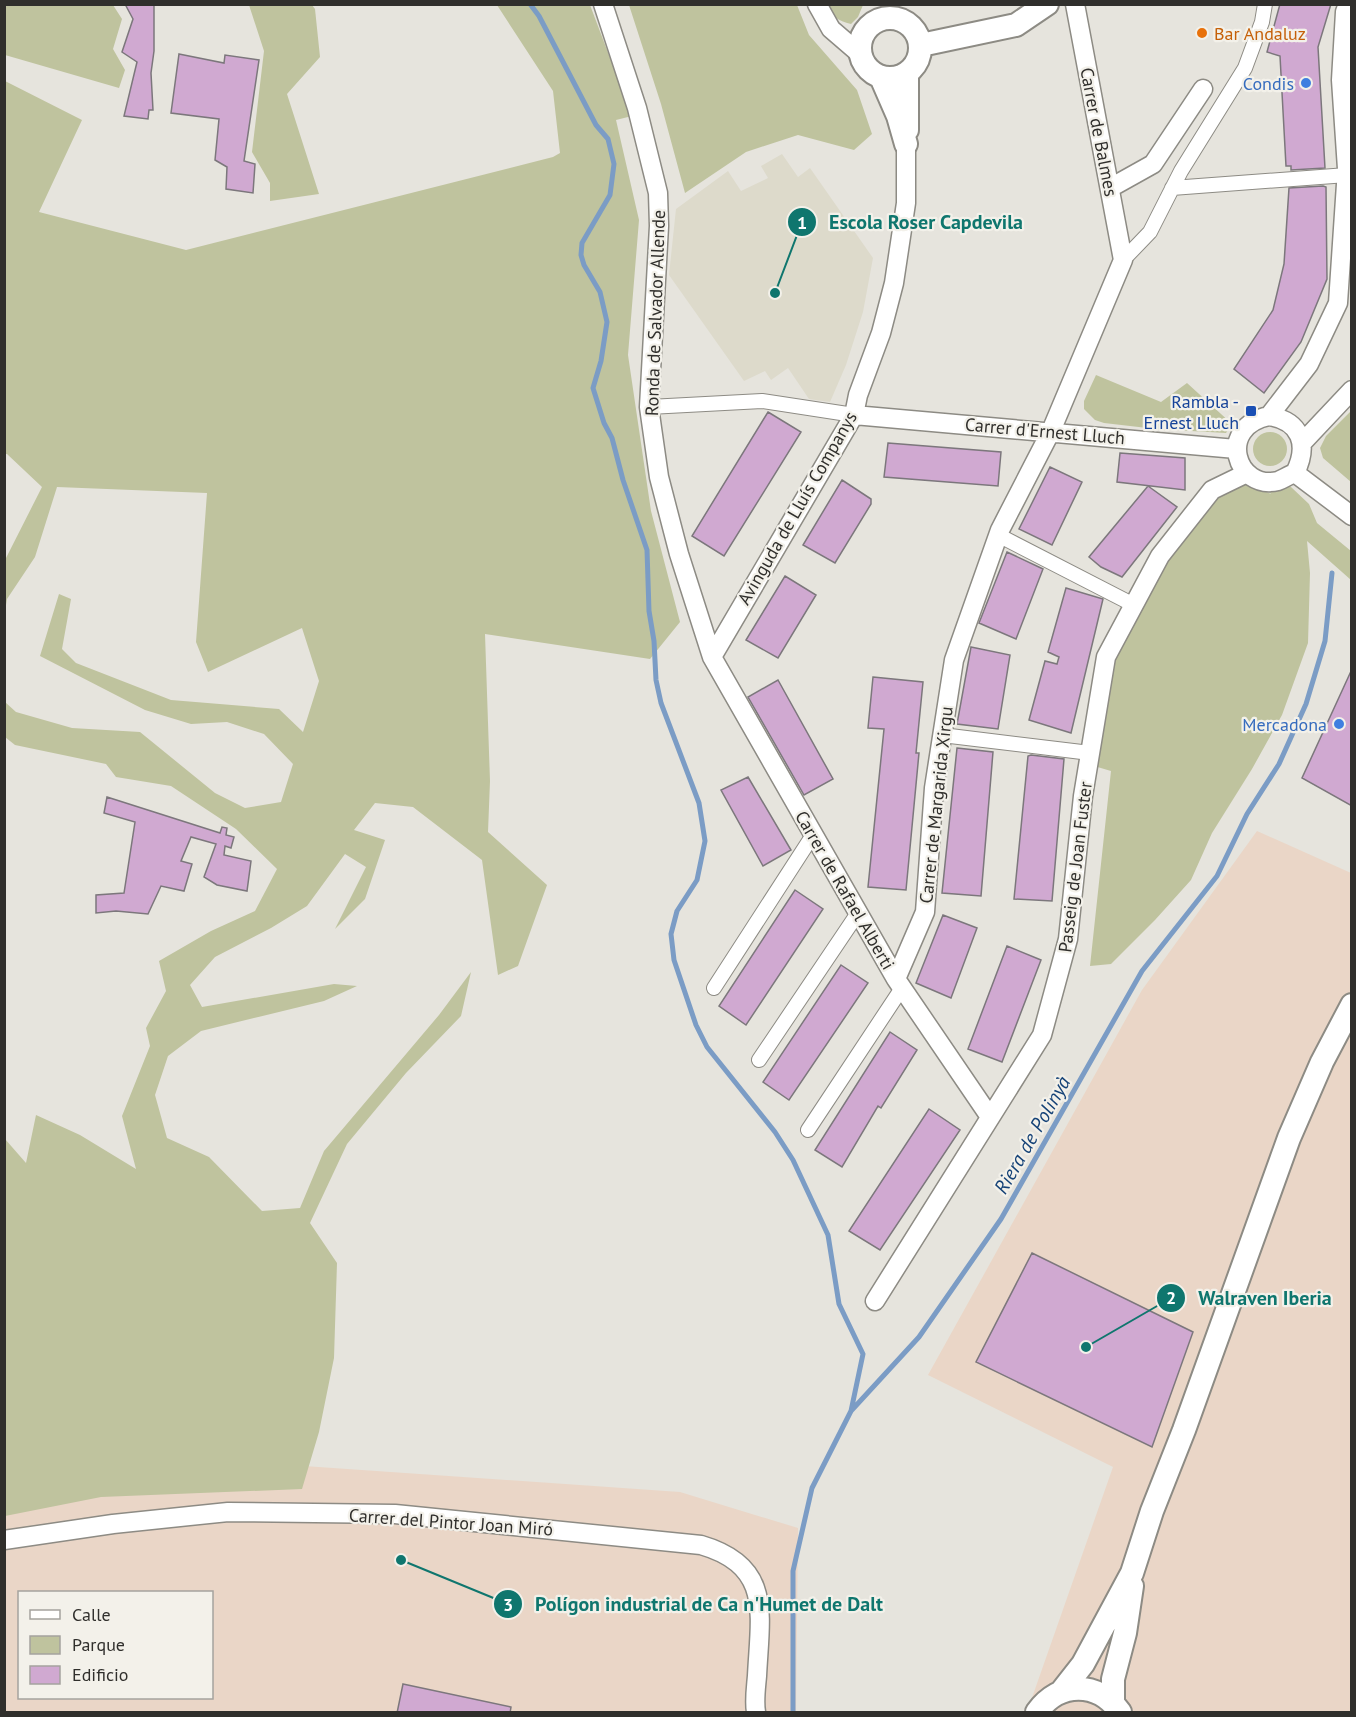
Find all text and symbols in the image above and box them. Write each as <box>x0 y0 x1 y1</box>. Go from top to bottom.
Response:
place label: Bar Andaluz <box>1214 22 1306 45</box>
marker: Bar Andaluz <box>1195 26 1209 40</box>
street label: Carrer de Balmes <box>1075 66 1123 198</box>
place label: Condis <box>1243 72 1294 95</box>
marker: Condis <box>1299 76 1313 90</box>
callout: Escola Roser Capdevila <box>787 203 1035 241</box>
text: Escola Roser Capdevila <box>829 209 1023 235</box>
street label: Ronda de Salvador Allende <box>640 210 670 416</box>
text: 1 <box>797 211 807 234</box>
place label: Rambla - Ernest Lluch <box>1144 390 1239 434</box>
marker: Rambla - Ernest Lluch <box>1244 404 1258 418</box>
street label: Avinguda de Lluís Companys <box>732 407 862 609</box>
street label: Carrer d'Ernest Lluch <box>964 413 1126 449</box>
street label: Carrer de Margarida Xirgu <box>914 705 958 905</box>
place label: Mercadona <box>1242 713 1327 736</box>
marker: Mercadona <box>1332 717 1346 731</box>
street label: Passeig de Joan Fuster <box>1053 780 1097 954</box>
street label: Carrer de Rafael Alberti <box>790 806 900 974</box>
water label: Riera de Polinyà <box>988 1071 1076 1199</box>
callout: Walraven Iberia <box>1156 1279 1344 1317</box>
text: Walraven Iberia <box>1198 1285 1332 1311</box>
text: 2 <box>1166 1286 1176 1309</box>
street label: Carrer del Pintor Joan Miró <box>348 1503 554 1541</box>
callout: Polígon industrial de Ca n'Humet de Dalt <box>493 1585 895 1623</box>
legend <box>18 1591 213 1699</box>
text: Polígon industrial de Ca n'Humet de Dalt <box>535 1591 883 1617</box>
text: 3 <box>503 1593 513 1616</box>
text: Calle <box>72 1603 111 1626</box>
text: Parque <box>72 1633 125 1656</box>
text: Edificio <box>72 1663 128 1686</box>

